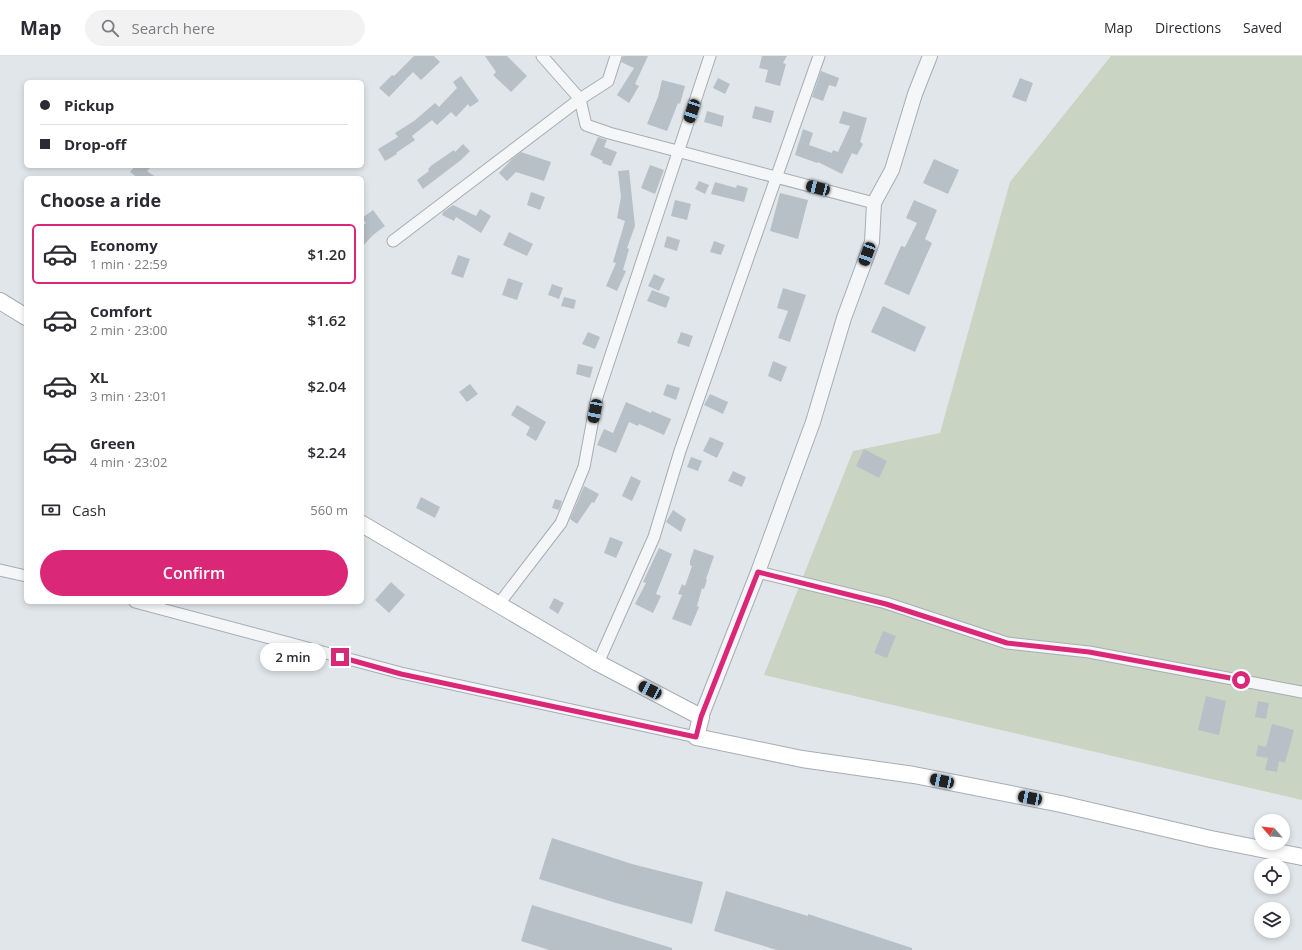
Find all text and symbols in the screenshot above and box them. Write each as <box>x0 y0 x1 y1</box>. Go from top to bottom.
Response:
search box <box>85 10 365 46</box>
text: Map <box>20 15 61 41</box>
icon: search <box>99 17 121 39</box>
text: Search here <box>131 18 215 38</box>
text: Map <box>1104 18 1133 37</box>
text: Directions <box>1155 18 1221 37</box>
text: Saved <box>1243 18 1282 37</box>
text: Pickup <box>64 95 114 115</box>
car <box>683 98 701 124</box>
text: Drop-off <box>64 134 126 154</box>
car <box>805 179 831 197</box>
text: Choose a ride <box>40 188 161 212</box>
text: Economy <box>90 235 158 255</box>
icon: car <box>42 236 78 272</box>
car <box>857 241 877 267</box>
text: $1.20 <box>308 244 346 264</box>
text: 1 min · 22:59 <box>90 255 167 273</box>
text: Comfort <box>90 301 152 321</box>
icon: car <box>42 302 78 338</box>
text: $1.62 <box>308 310 346 330</box>
text: 2 min · 23:00 <box>90 321 167 339</box>
text: XL <box>90 367 108 387</box>
icon: car <box>42 368 78 404</box>
text: $2.04 <box>308 376 346 396</box>
text: 3 min · 23:01 <box>90 387 167 405</box>
car <box>587 398 603 424</box>
text: Green <box>90 433 135 453</box>
icon: car <box>42 434 78 470</box>
text: $2.24 <box>308 442 346 462</box>
text: 4 min · 23:02 <box>90 453 167 471</box>
icon: cash <box>40 499 62 521</box>
text: Cash <box>72 500 106 520</box>
text: 560 m <box>310 501 348 519</box>
button: Confirm <box>40 550 348 596</box>
callout: 2 min <box>260 643 326 671</box>
text: 2 min <box>275 648 311 666</box>
route end <box>331 648 349 666</box>
route start <box>1232 671 1250 689</box>
car <box>637 679 663 701</box>
car <box>929 773 955 789</box>
car <box>1017 790 1043 806</box>
north arrow <box>1254 814 1290 850</box>
map controls <box>1254 814 1290 938</box>
button: locate <box>1254 858 1290 894</box>
button: layers <box>1254 902 1290 938</box>

